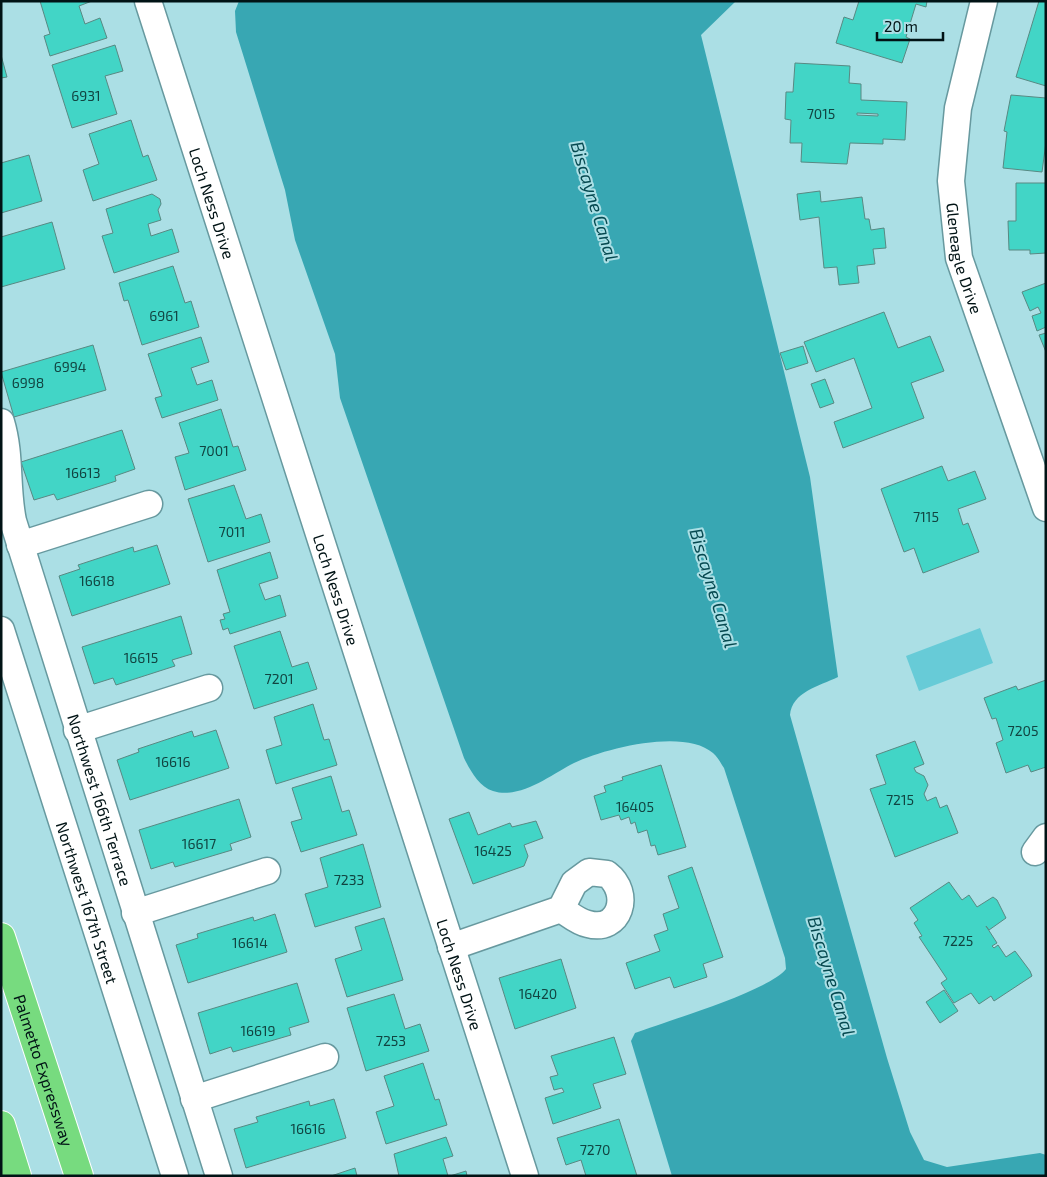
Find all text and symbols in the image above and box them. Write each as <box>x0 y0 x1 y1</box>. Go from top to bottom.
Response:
scale bar <box>877 10 943 42</box>
text: 20 m <box>884 17 918 35</box>
house number: 6931 <box>71 87 101 104</box>
house number: 7015 <box>807 105 835 122</box>
water label: Biscayne Canal <box>566 139 624 263</box>
street label: Loch Ness Drive <box>186 145 239 261</box>
street label: Gleneagle Drive <box>944 201 987 316</box>
house number: 6961 <box>149 307 179 324</box>
house number: 6994 <box>54 358 86 375</box>
house number: 6998 <box>12 374 44 391</box>
house number: 7001 <box>199 442 229 459</box>
house number: 16613 <box>66 464 100 481</box>
house number: 7115 <box>913 508 939 525</box>
house number: 7011 <box>219 523 245 540</box>
water label: Biscayne Canal <box>685 526 743 650</box>
street label: Loch Ness Drive <box>310 531 364 647</box>
house number: 16618 <box>79 572 115 589</box>
house number: 16615 <box>124 649 158 666</box>
house number: 7201 <box>264 670 294 687</box>
street label: Northwest 166th Terrace <box>65 711 137 888</box>
house number: 7205 <box>1008 722 1038 739</box>
house number: 16616 <box>155 753 191 770</box>
house number: 7215 <box>886 791 914 808</box>
house number: 16405 <box>616 798 654 815</box>
street label: Northwest 167th Street <box>53 819 123 986</box>
house number: 16617 <box>182 835 216 852</box>
house number: 16425 <box>474 842 512 859</box>
house number: 7233 <box>334 871 364 888</box>
water label: Biscayne Canal <box>803 914 861 1038</box>
street label: Loch Ness Drive <box>434 916 487 1032</box>
house number: 7225 <box>943 932 973 949</box>
house number: 16614 <box>232 934 268 951</box>
house number: 16420 <box>519 985 557 1002</box>
street label: Palmetto Expressway <box>11 992 78 1149</box>
house number: 16619 <box>240 1022 276 1039</box>
house number: 7253 <box>376 1032 406 1049</box>
house number: 16616 <box>290 1120 326 1137</box>
house number: 7270 <box>580 1141 610 1158</box>

